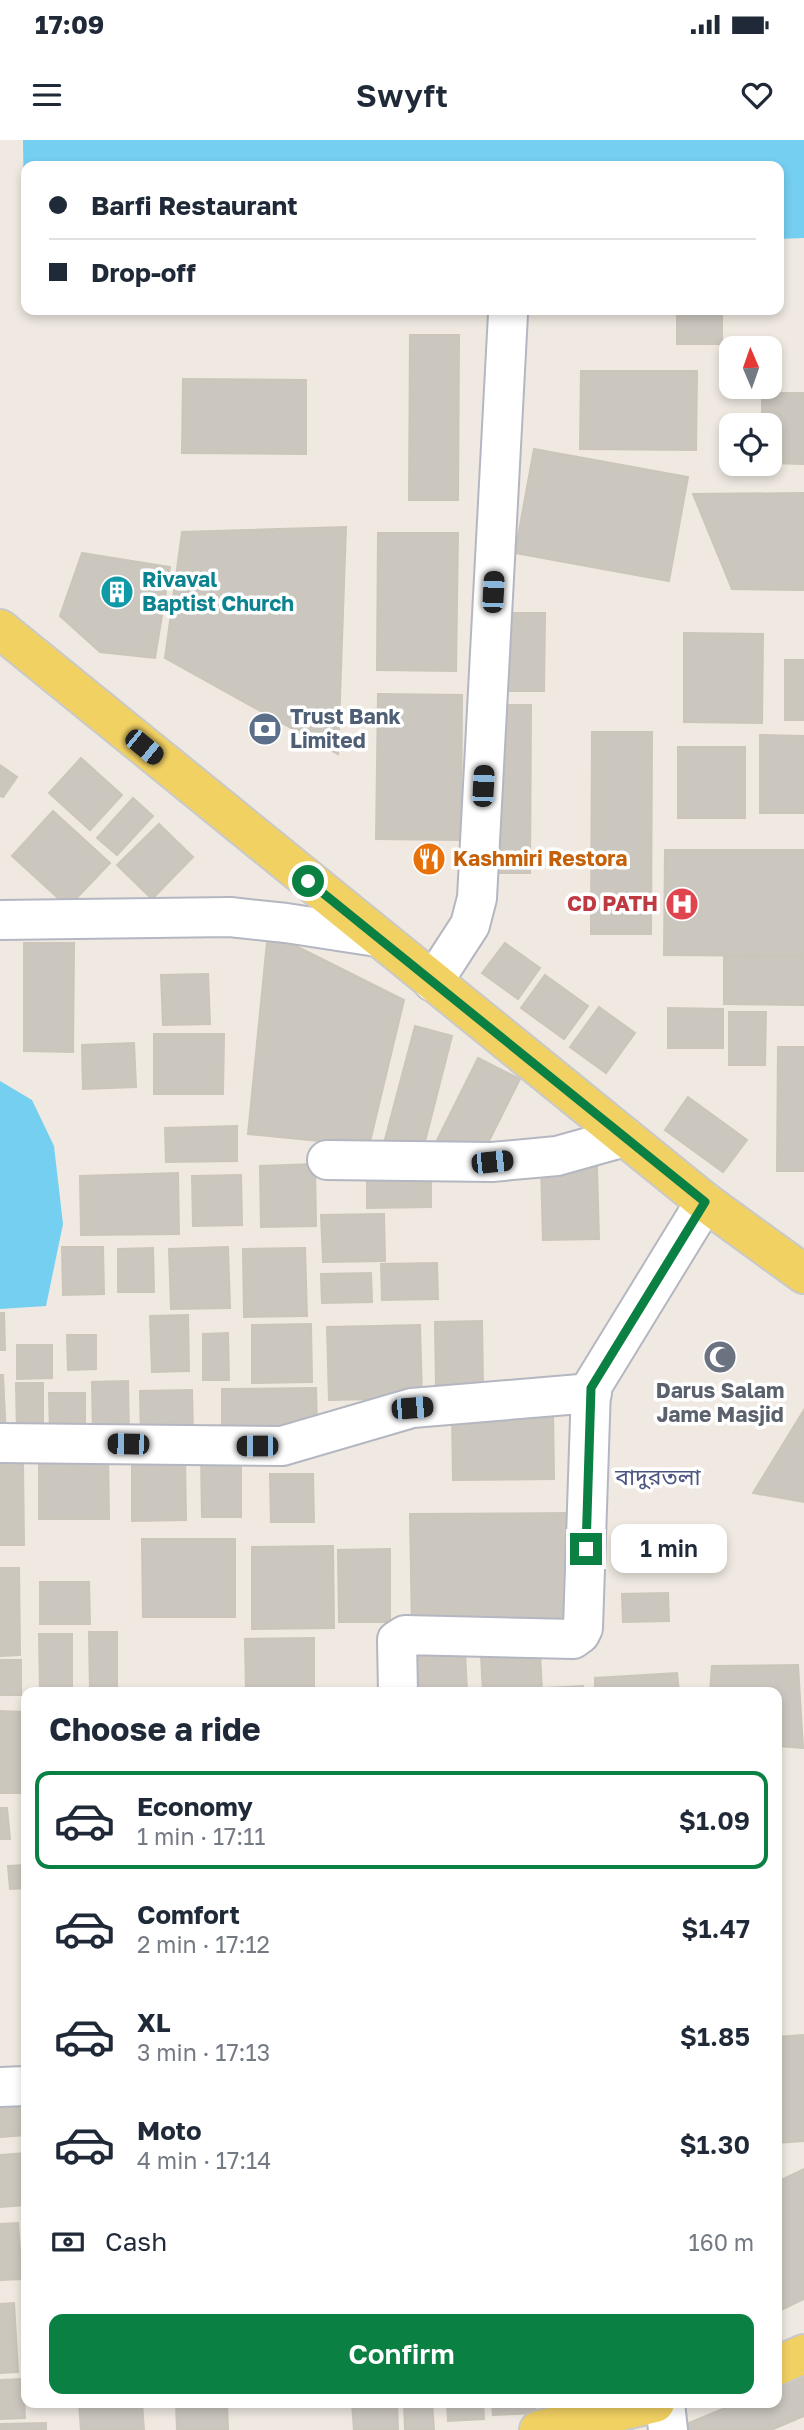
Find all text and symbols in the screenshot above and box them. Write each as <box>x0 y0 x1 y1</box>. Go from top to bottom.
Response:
text: 17:09 <box>35 9 104 40</box>
icon: menu <box>28 76 66 114</box>
text: Swyft <box>356 76 448 114</box>
icon: heart <box>738 76 776 114</box>
text: Barfi Restaurant <box>91 190 298 221</box>
text: Drop-off <box>91 257 196 288</box>
north arrow <box>719 336 782 399</box>
map controls <box>719 336 782 476</box>
button: locate <box>719 413 782 476</box>
place label: Rivaval Baptist Church <box>142 566 294 616</box>
car <box>482 570 505 614</box>
building icon: Rivaval Baptist Church <box>98 573 136 611</box>
place label: Trust Bank Limited <box>290 703 401 753</box>
bank icon: Trust Bank Limited <box>246 710 284 748</box>
car <box>122 726 167 768</box>
car <box>472 764 495 808</box>
restaurant icon: Kashmiri Restora <box>410 840 448 878</box>
place label: Kashmiri Restora <box>453 845 627 871</box>
route start <box>292 865 324 897</box>
hospital icon: CD PATH <box>663 885 701 923</box>
place label: CD PATH <box>567 890 658 916</box>
car <box>471 1149 514 1175</box>
mosque icon: Darus Salam Jame Masjid <box>701 1338 739 1376</box>
place label: Darus Salam Jame Masjid <box>656 1377 784 1427</box>
car <box>391 1396 434 1420</box>
car <box>107 1433 150 1455</box>
car <box>237 1436 279 1457</box>
district label: বাদুরতলা <box>614 1462 702 1490</box>
callout: 1 min <box>610 1524 726 1574</box>
route end <box>570 1533 602 1565</box>
text: 1 min <box>640 1534 698 1562</box>
text: Choose a ride <box>49 1710 261 1748</box>
icon: car <box>53 1789 116 1852</box>
text: Economy <box>137 1791 253 1822</box>
text: $1.09 <box>679 1805 750 1836</box>
text: 1 min · 17:11 <box>137 1822 266 1850</box>
icon: car <box>53 1897 116 1960</box>
text: Comfort <box>137 1899 240 1930</box>
text: $1.47 <box>681 1913 750 1944</box>
text: 2 min · 17:12 <box>137 1930 270 1958</box>
icon: car <box>53 2005 116 2068</box>
text: XL <box>137 2007 171 2038</box>
text: $1.85 <box>680 2021 750 2052</box>
text: 3 min · 17:13 <box>137 2038 270 2066</box>
icon: car <box>53 2113 116 2176</box>
text: Moto <box>137 2115 202 2146</box>
text: $1.30 <box>679 2129 750 2160</box>
text: 4 min · 17:14 <box>137 2146 271 2174</box>
icon: cash <box>49 2223 87 2261</box>
text: Cash <box>105 2226 167 2257</box>
text: 160 m <box>689 2228 754 2256</box>
button: Confirm <box>49 2314 754 2394</box>

